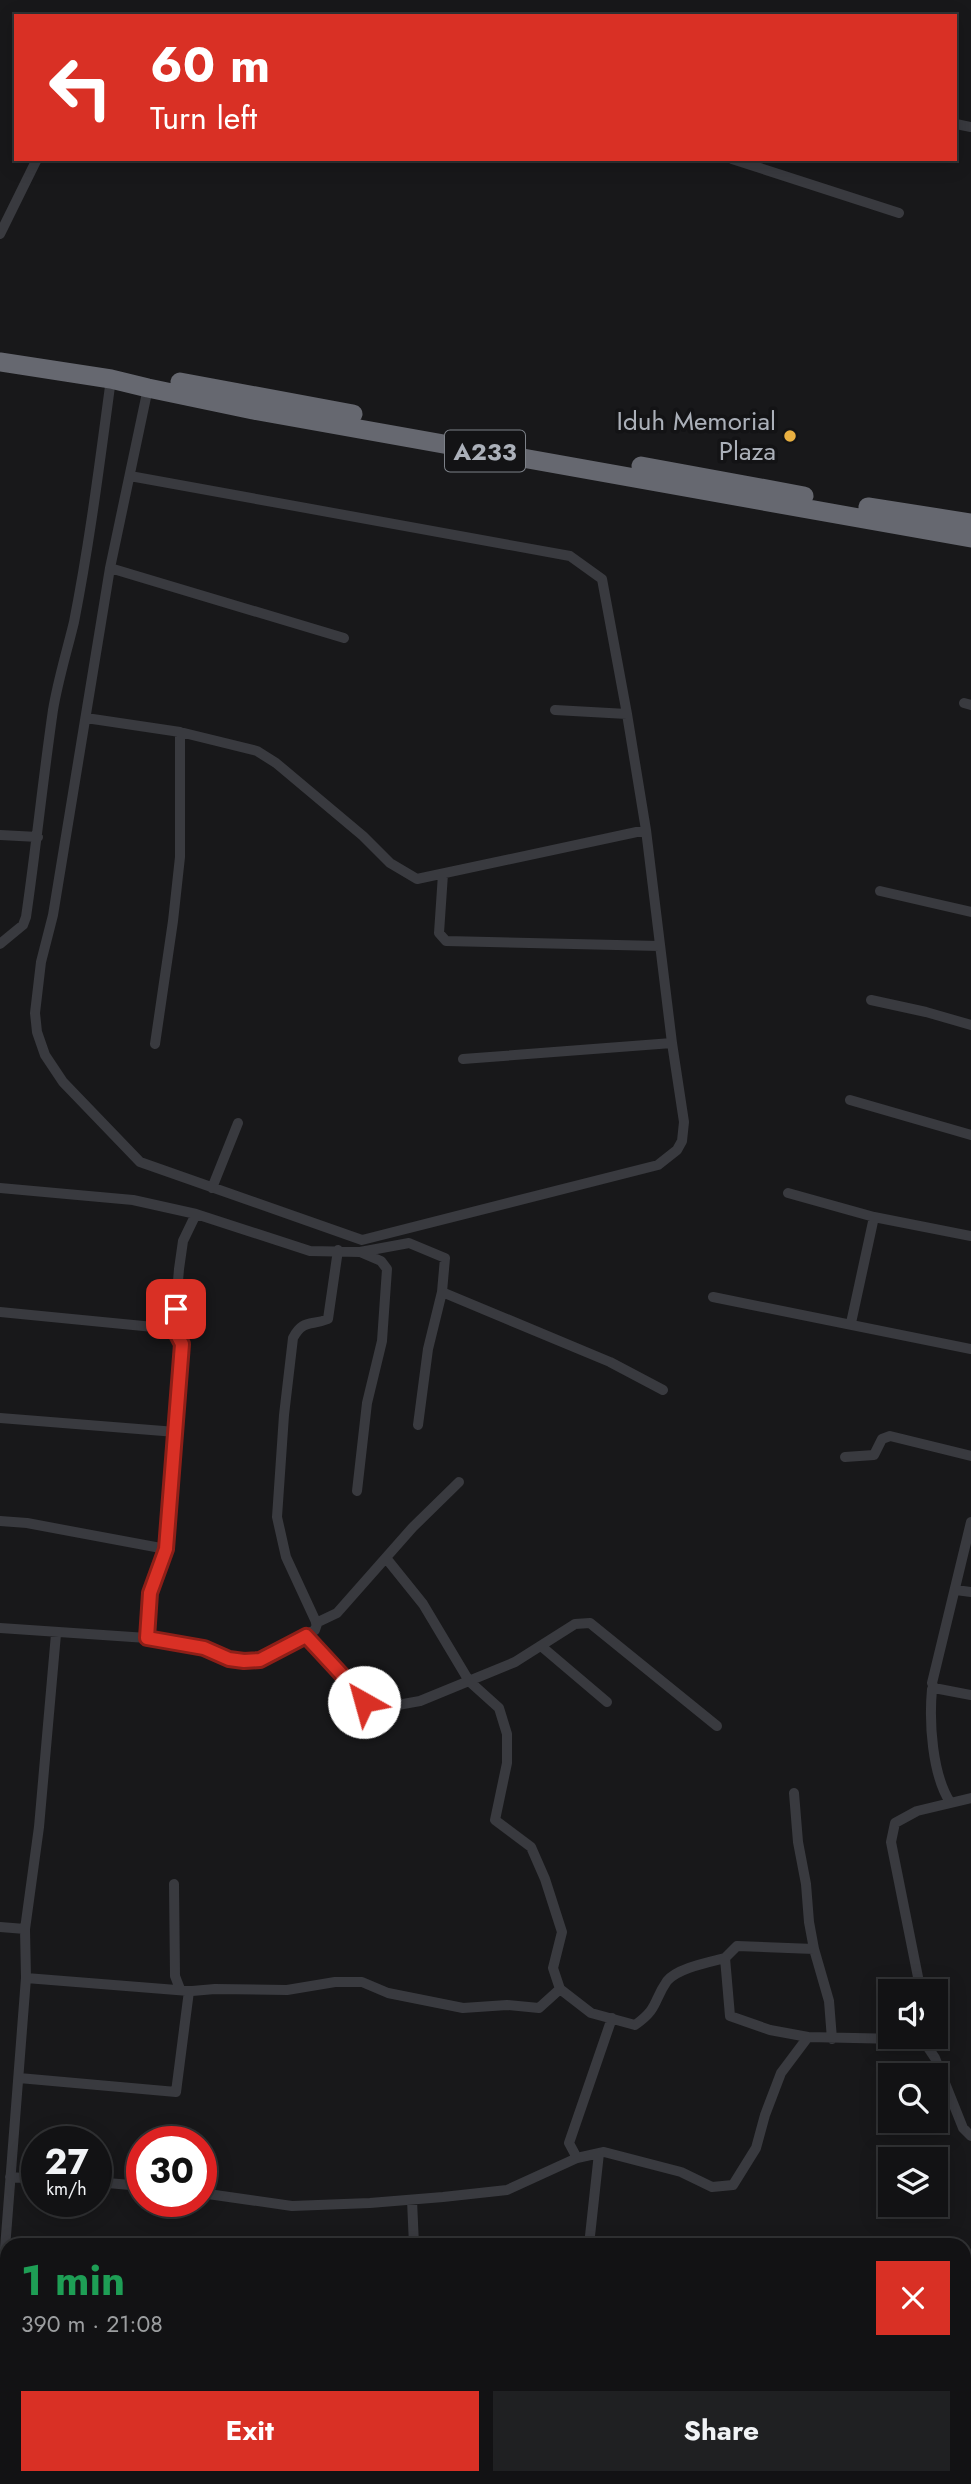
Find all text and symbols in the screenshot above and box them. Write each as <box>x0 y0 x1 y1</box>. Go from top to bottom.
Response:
text: 60 m <box>150 30 270 100</box>
icon: left <box>35 42 126 133</box>
text: Turn left <box>150 95 257 141</box>
place label: Iduh Memorial Plaza <box>617 402 776 470</box>
marker: Iduh Memorial Plaza <box>782 428 798 444</box>
road number: A233 <box>445 430 525 472</box>
pin <box>146 1279 206 1339</box>
icon: arrive <box>157 1290 195 1328</box>
position arrow <box>327 1665 401 1739</box>
map controls <box>878 1979 948 2217</box>
button: sound <box>878 1979 948 2049</box>
button: search <box>878 2063 948 2133</box>
speed limit sign: 30 <box>126 2126 217 2217</box>
text: 27 <box>44 2137 89 2187</box>
button: layers <box>878 2147 948 2217</box>
text: km/h <box>46 2176 87 2202</box>
text: 1 min <box>21 2250 125 2311</box>
button: close <box>876 2261 950 2335</box>
text: 390 m · 21:08 <box>21 2307 163 2341</box>
button: Exit <box>21 2391 479 2471</box>
button: Share <box>493 2391 950 2471</box>

